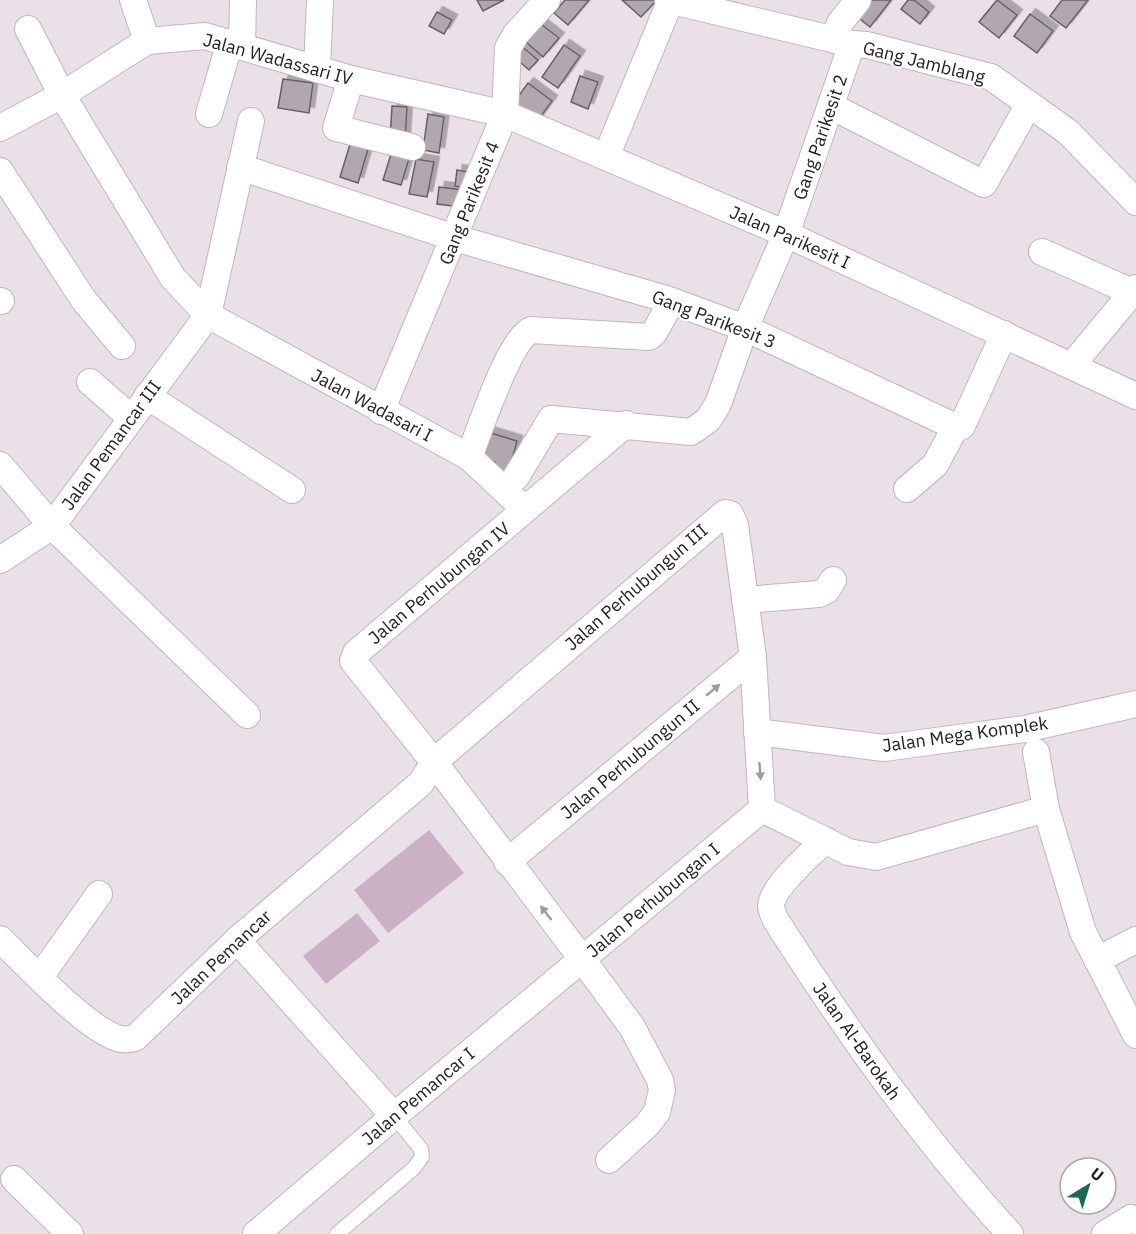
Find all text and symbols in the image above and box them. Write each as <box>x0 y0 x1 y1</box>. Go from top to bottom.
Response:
street label: Jalan Wadassari IV <box>201 28 355 90</box>
street label: Gang Jamblang <box>860 36 988 88</box>
street label: Gang Parikesit 2 <box>788 71 852 203</box>
street label: Gang Parikesit 4 <box>434 138 504 268</box>
street label: Jalan Parikesit I <box>726 200 854 274</box>
street label: Gang Parikesit 3 <box>649 285 779 353</box>
street label: Jalan Wadasari I <box>307 363 437 447</box>
street label: Jalan Pemancar III <box>56 376 166 514</box>
street label: Jalan Perhubungan IV <box>363 517 515 649</box>
street label: Jalan Perhubungun III <box>560 519 712 655</box>
one-way arrow <box>705 684 720 697</box>
street label: Jalan Perhubungun II <box>556 694 704 824</box>
street label: Jalan Mega Komplek <box>881 711 1050 757</box>
one-way arrow <box>755 761 764 780</box>
street label: Jalan Perhubungan I <box>582 838 724 962</box>
street label: Jalan Pemancar <box>166 904 276 1009</box>
one-way arrow <box>540 905 553 921</box>
street label: Jalan Al-Barokah <box>808 978 906 1104</box>
street label: Jalan Pemancar I <box>357 1042 479 1150</box>
north arrow <box>1058 1156 1118 1216</box>
text: U <box>1087 1163 1108 1185</box>

